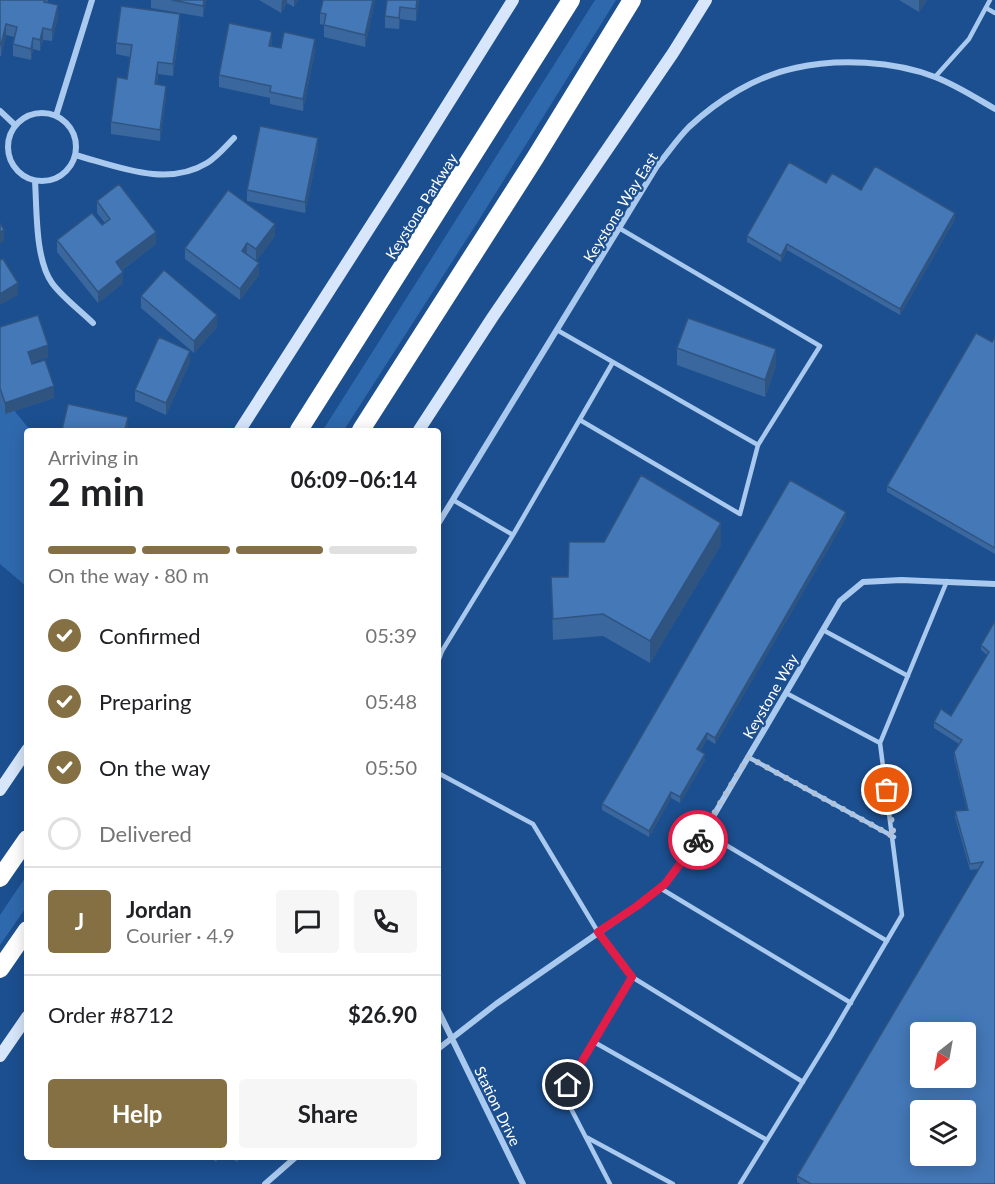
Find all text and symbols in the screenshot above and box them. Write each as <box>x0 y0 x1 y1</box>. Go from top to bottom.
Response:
street label: Keystone Way East <box>579 148 661 265</box>
street label: Keystone Parkway <box>381 150 461 262</box>
text: Arriving in <box>48 445 139 469</box>
text: 06:09–06:14 <box>291 466 417 493</box>
text: 2 min <box>48 468 145 514</box>
text: On the way · 80 m <box>48 563 209 587</box>
icon: check <box>48 619 81 652</box>
text: Confirmed <box>99 622 201 649</box>
text: 05:39 <box>366 623 417 647</box>
street label: Keystone Way <box>739 650 802 741</box>
icon: check <box>48 685 81 718</box>
text: Preparing <box>99 688 191 715</box>
text: 05:48 <box>366 689 417 713</box>
icon: check <box>48 751 81 784</box>
text: On the way <box>99 754 210 781</box>
text: 05:50 <box>366 755 417 779</box>
pin <box>861 764 912 815</box>
icon: bag <box>870 773 903 806</box>
courier <box>668 810 728 870</box>
text: Delivered <box>99 820 192 847</box>
icon: bike <box>682 824 715 857</box>
button: chat <box>276 890 339 953</box>
button: phone <box>354 890 417 953</box>
text: Jordan <box>126 896 192 923</box>
text: J <box>75 908 84 935</box>
text: Courier · 4.9 <box>126 923 235 947</box>
text: Order #8712 <box>48 1001 174 1028</box>
text: $26.90 <box>348 1001 417 1028</box>
north arrow <box>910 1022 976 1088</box>
map controls <box>910 1022 976 1166</box>
pin <box>542 1059 593 1110</box>
street label: Station Drive <box>471 1063 525 1149</box>
icon: home <box>551 1068 584 1101</box>
button: Help <box>48 1079 227 1148</box>
button: Share <box>239 1079 417 1148</box>
button: layers <box>910 1100 976 1166</box>

